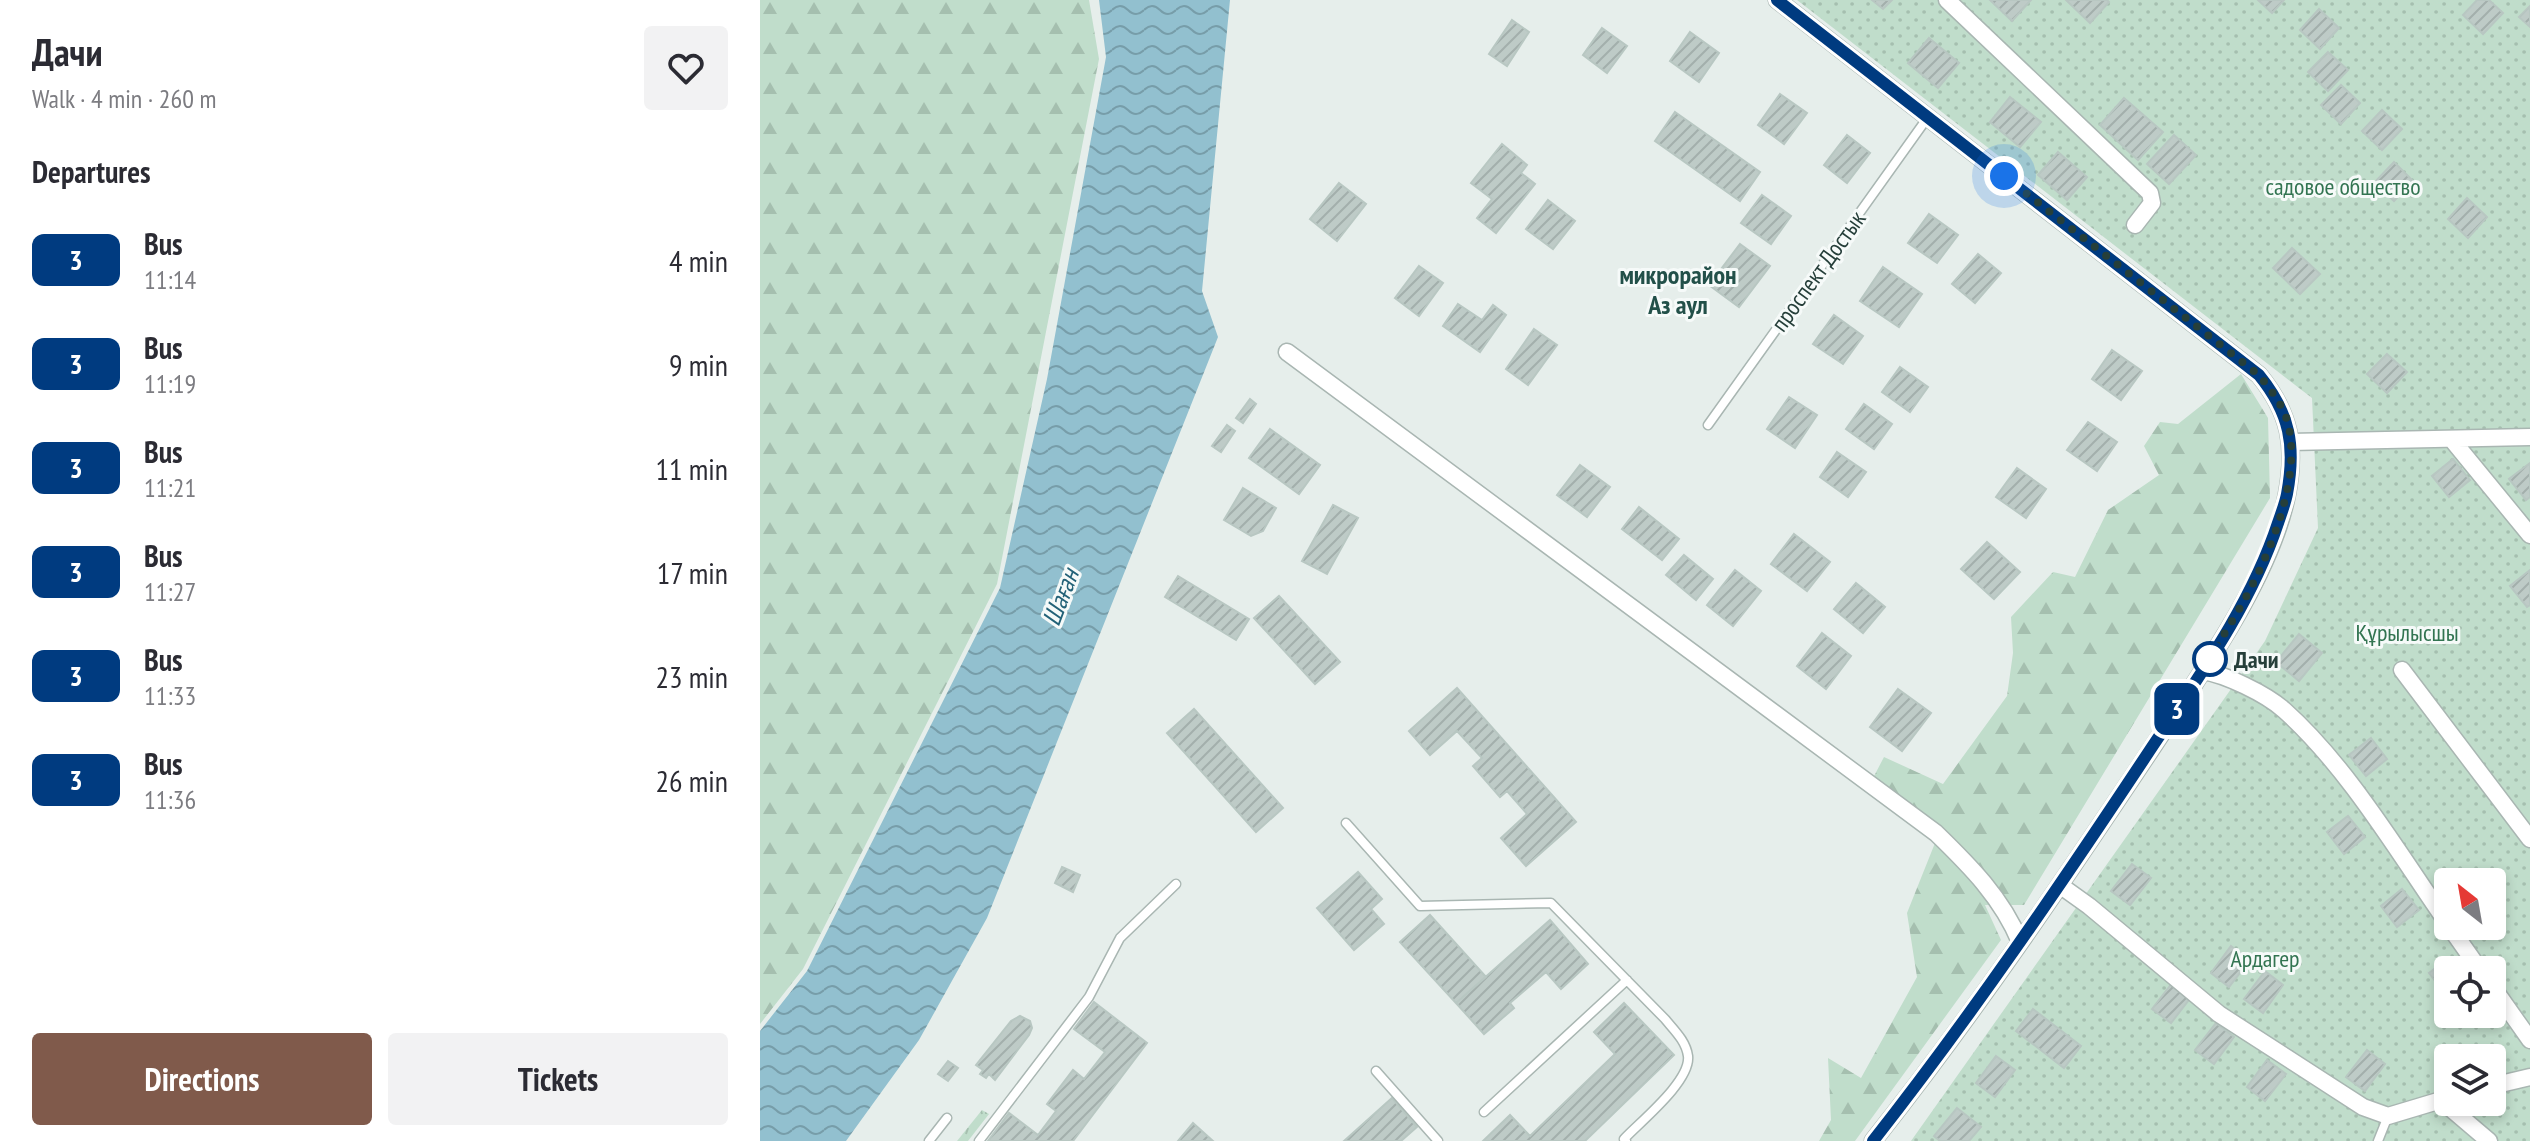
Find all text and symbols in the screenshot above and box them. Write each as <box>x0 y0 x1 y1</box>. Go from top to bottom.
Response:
button: heart <box>644 26 728 110</box>
text: Дачи <box>32 27 103 76</box>
text: Walk · 4 min · 260 m <box>32 82 216 115</box>
text: Departures <box>32 152 150 191</box>
your location <box>1984 156 2024 196</box>
park label: садовое общество <box>2265 171 2421 202</box>
street label: проспект Достык <box>1764 204 1873 338</box>
text: Bus <box>144 224 183 263</box>
text: 3 <box>69 241 83 278</box>
text: 4 min <box>669 241 728 280</box>
district label: микрорайон Аз аул <box>1619 258 1737 321</box>
text: 11:14 <box>144 263 196 296</box>
text: Bus <box>144 328 183 367</box>
text: 3 <box>69 345 83 382</box>
text: 9 min <box>669 345 728 384</box>
text: 11:19 <box>144 367 196 400</box>
text: Bus <box>144 432 183 471</box>
text: 3 <box>69 449 83 486</box>
text: 11 min <box>655 449 728 488</box>
text: 11:21 <box>144 471 196 504</box>
text: Bus <box>144 536 183 575</box>
text: 3 <box>69 553 83 590</box>
text: 17 min <box>657 553 728 592</box>
water label: Шаған <box>1034 561 1087 630</box>
text: 11:27 <box>144 575 196 608</box>
park label: Құрылысшы <box>2355 617 2459 648</box>
text: Bus <box>144 640 183 679</box>
marker: Дачи <box>2193 642 2227 676</box>
place label: Дачи <box>2234 644 2279 675</box>
text: 3 <box>69 657 83 694</box>
text: 23 min <box>655 657 728 696</box>
text: 11:33 <box>144 679 196 712</box>
line badge: 3 <box>2151 683 2203 735</box>
text: 3 <box>2170 690 2184 727</box>
text: Bus <box>144 744 183 783</box>
text: 3 <box>69 761 83 798</box>
text: 26 min <box>655 761 728 800</box>
text: 11:36 <box>144 783 196 816</box>
north arrow <box>2434 868 2506 940</box>
map controls <box>2434 868 2506 1116</box>
park label: Ардагер <box>2230 943 2300 974</box>
button: locate <box>2434 956 2506 1028</box>
button: Directions <box>32 1033 372 1125</box>
button: Tickets <box>388 1033 728 1125</box>
button: layers <box>2434 1044 2506 1116</box>

